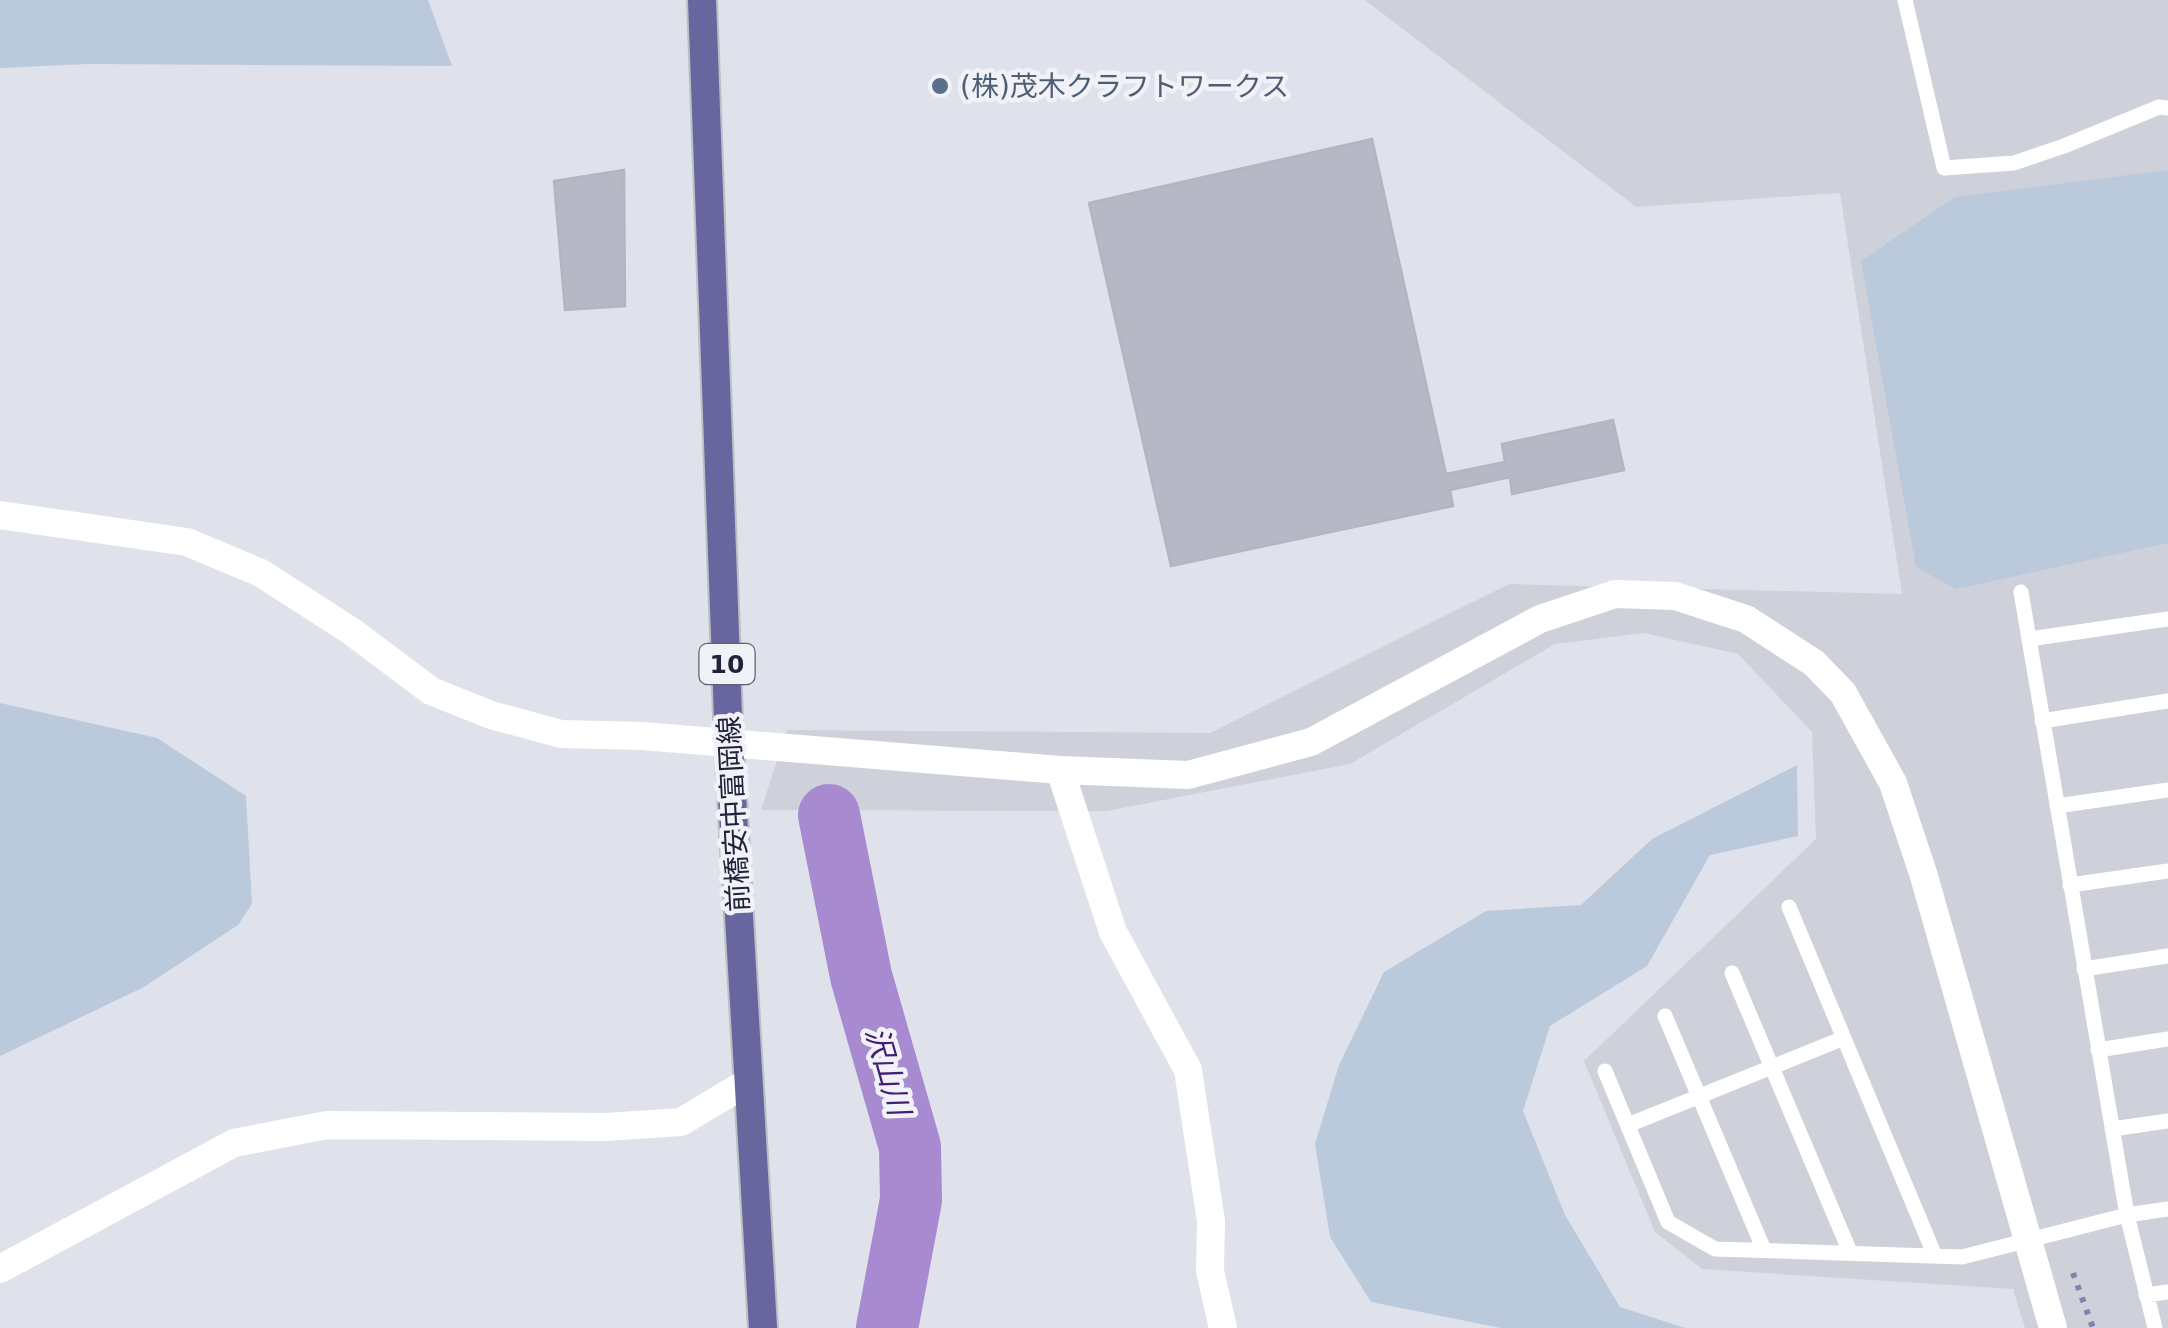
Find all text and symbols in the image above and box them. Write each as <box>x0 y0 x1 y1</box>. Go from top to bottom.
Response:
place label: (株)茂木クラフトワークス <box>960 70 1289 103</box>
marker: (株)茂木クラフトワークス <box>929 75 951 97</box>
road number: 10 <box>700 644 754 684</box>
street label: 前橋安中富岡線 <box>712 715 756 913</box>
water label: 沢山川 <box>859 1023 918 1122</box>

